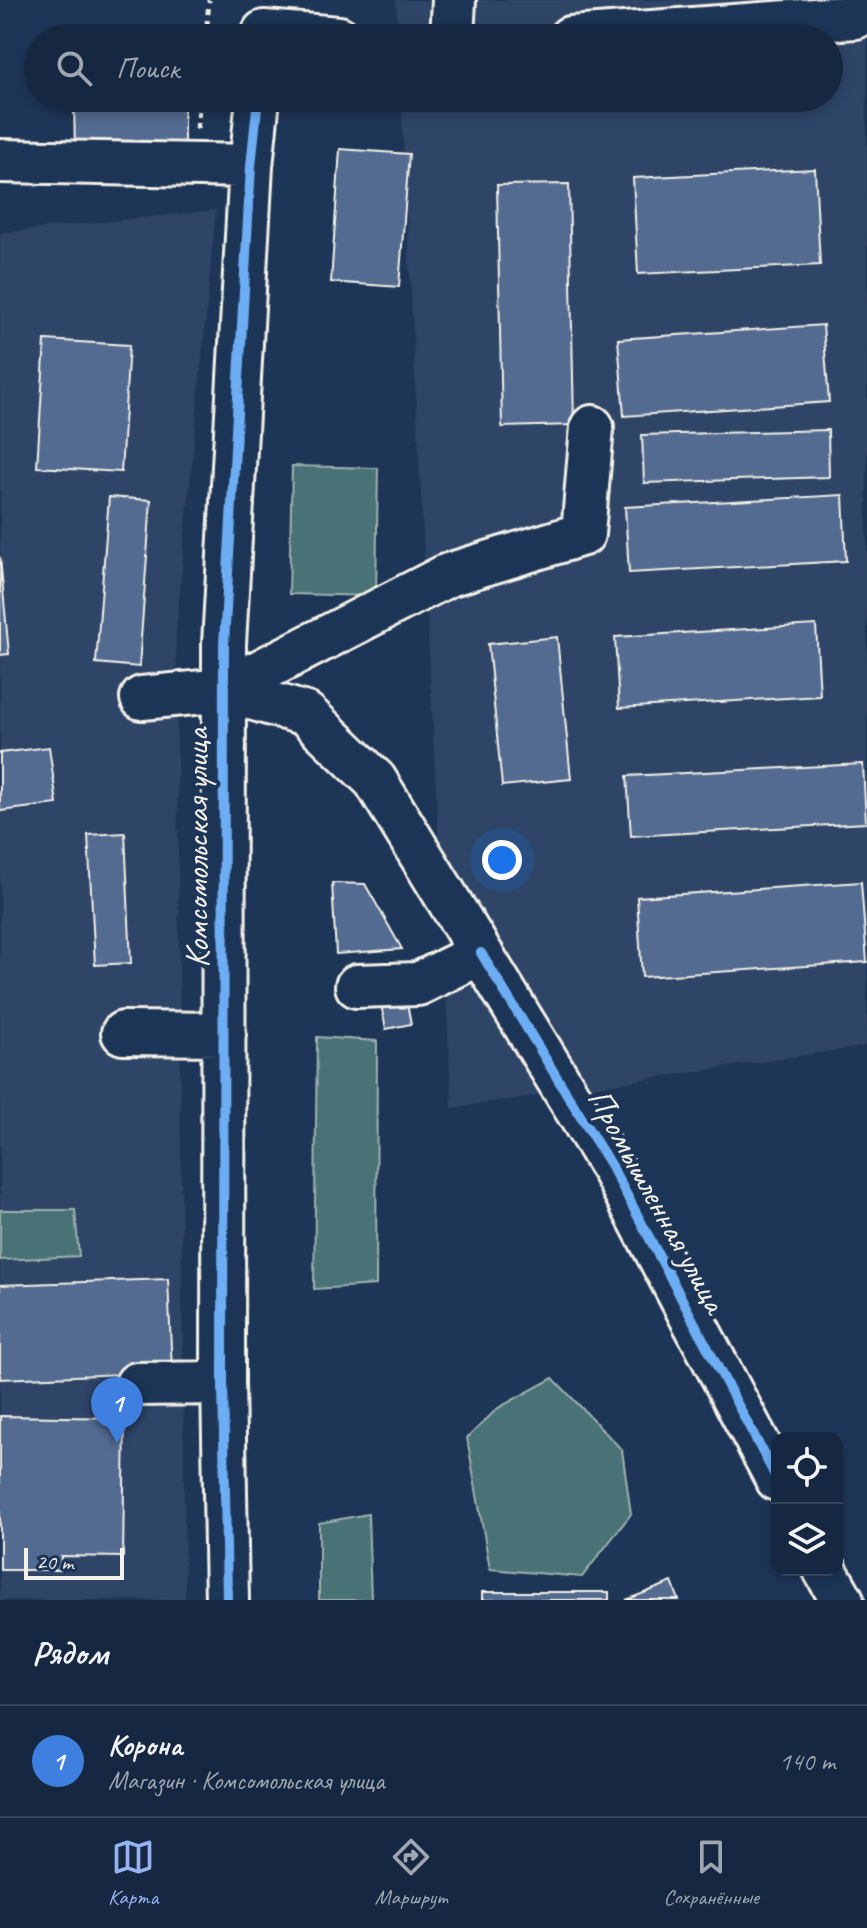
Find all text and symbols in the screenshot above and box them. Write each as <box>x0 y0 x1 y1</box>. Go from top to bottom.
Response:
search box <box>24 24 843 112</box>
icon: search <box>52 46 96 90</box>
text: Поиск <box>116 49 179 87</box>
street label: Комсомольская улица <box>175 726 218 968</box>
your location <box>482 840 522 880</box>
street label: Промышленная улица <box>578 1081 738 1323</box>
pin: 1 <box>91 1377 143 1443</box>
map controls <box>771 1432 843 1576</box>
button: locate <box>771 1432 843 1504</box>
button: layers <box>771 1504 843 1576</box>
scale bar <box>24 1544 124 1580</box>
text: 20 m <box>36 1548 73 1576</box>
text: Рядом <box>32 1631 108 1674</box>
text: Корона <box>108 1726 182 1764</box>
text: 1 <box>52 1745 64 1778</box>
text: 140 m <box>779 1745 835 1778</box>
text: Магазин · Комсомольская улица <box>108 1764 384 1797</box>
tab: Карта <box>108 1835 158 1911</box>
tab: Маршрут <box>375 1835 447 1911</box>
tab: Сохранённые <box>663 1835 759 1911</box>

